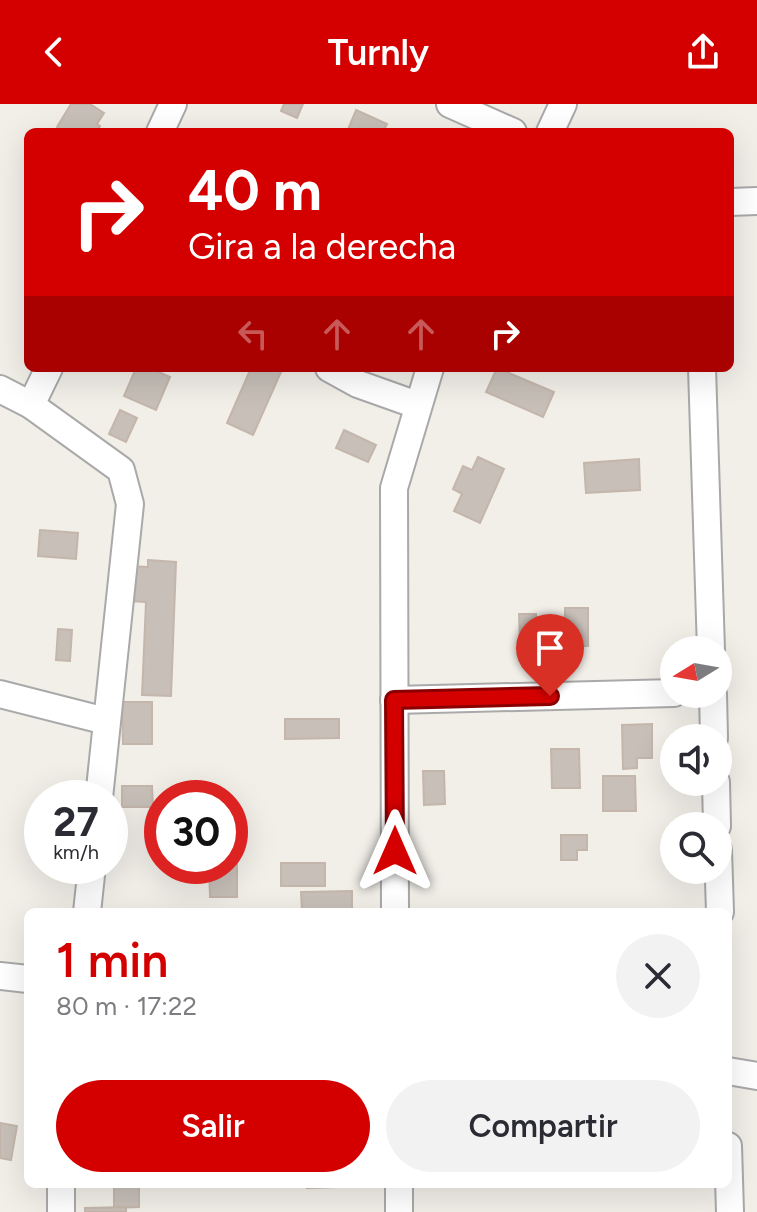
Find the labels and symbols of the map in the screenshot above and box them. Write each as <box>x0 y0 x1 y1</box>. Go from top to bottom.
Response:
pin <box>516 614 584 696</box>
north arrow <box>660 636 732 708</box>
speed limit sign: 30 <box>144 780 248 884</box>
position arrow <box>353 809 437 893</box>

